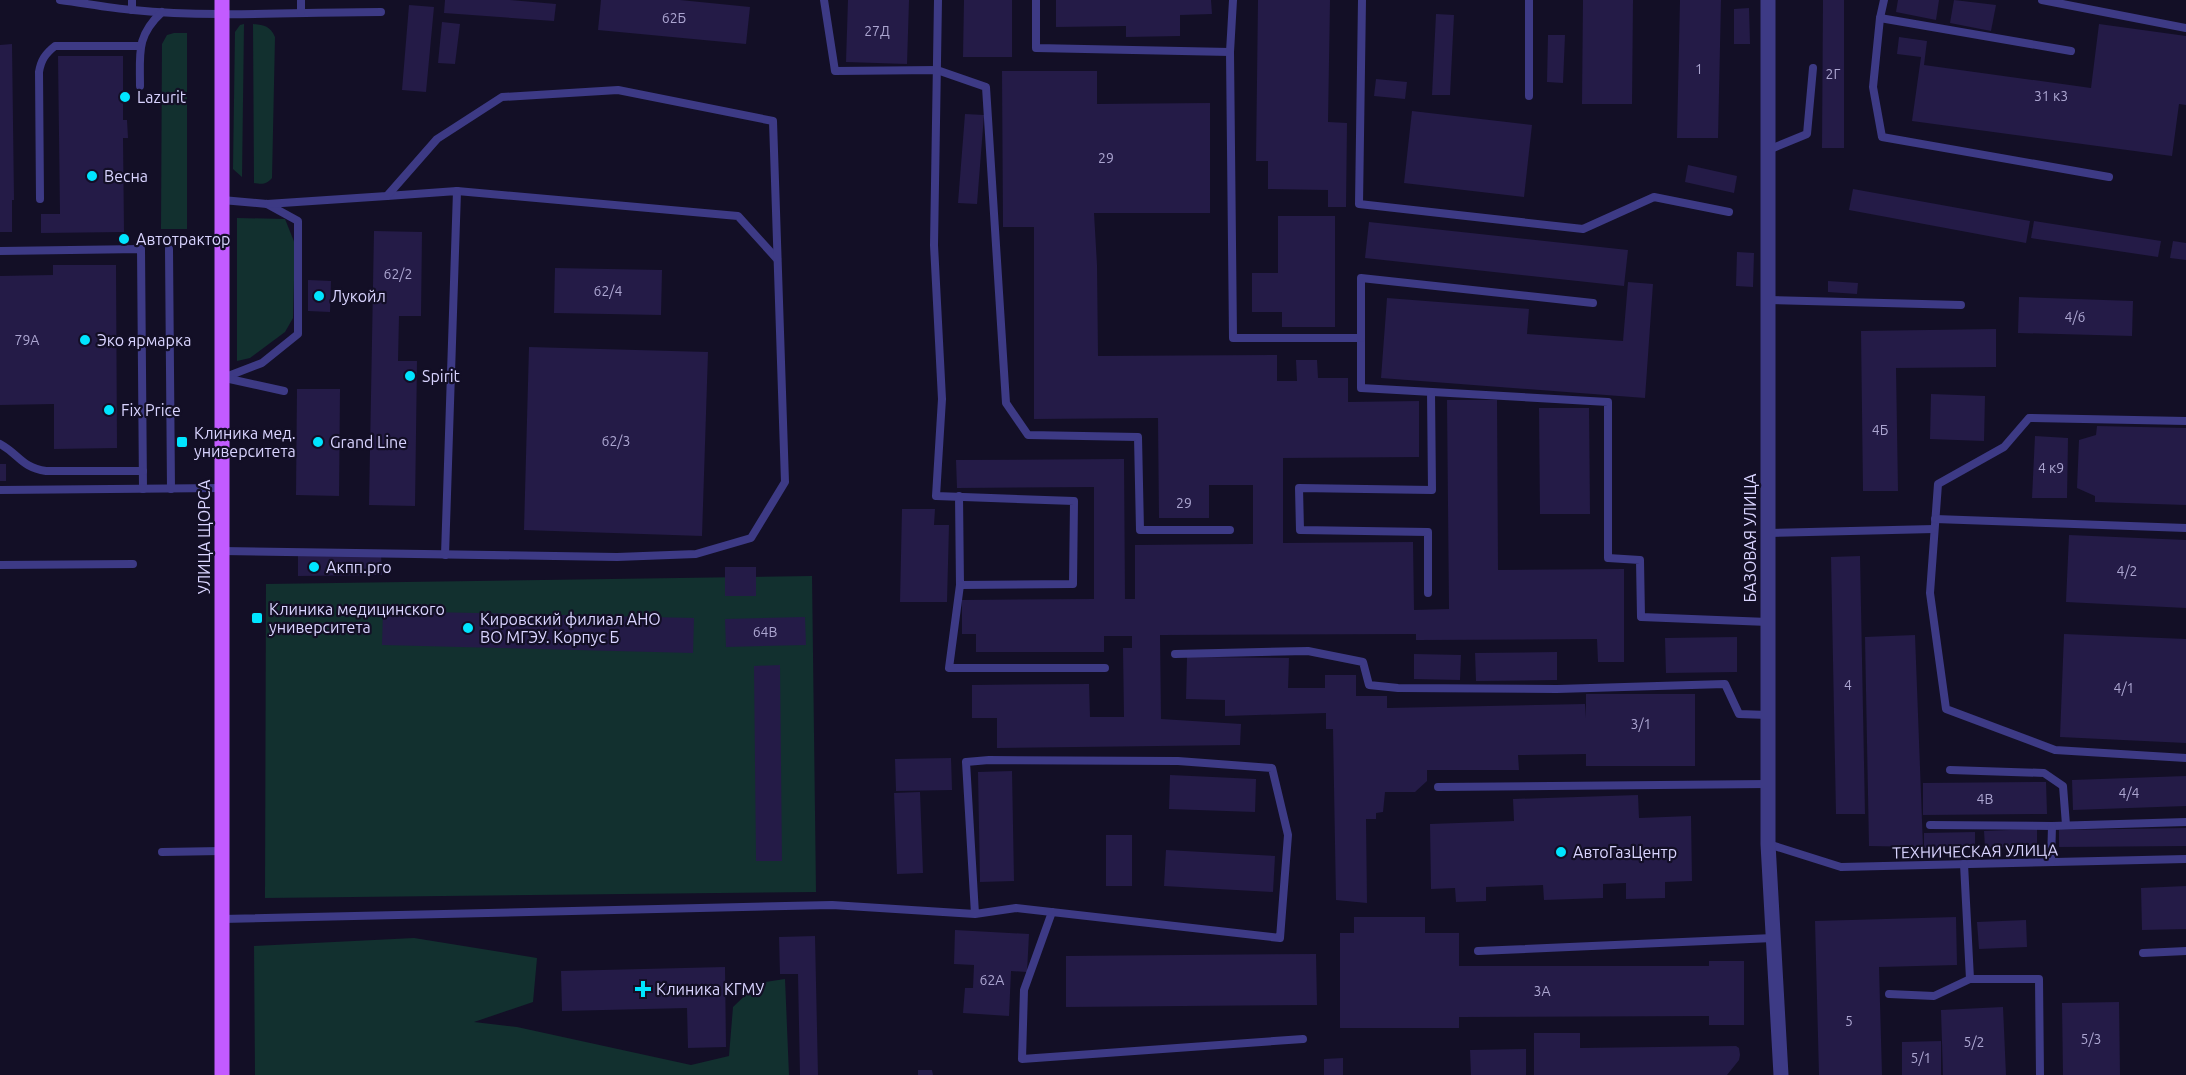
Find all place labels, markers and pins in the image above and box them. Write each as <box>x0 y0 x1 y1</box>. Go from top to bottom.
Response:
place label: Lazurit <box>137 88 187 106</box>
marker: Lazurit <box>118 90 132 104</box>
place label: Весна <box>104 167 148 185</box>
marker: Весна <box>85 169 99 183</box>
place label: Автотрактор <box>136 230 230 248</box>
marker: Автотрактор <box>117 232 131 246</box>
place label: Лукойл <box>331 287 386 305</box>
marker: Лукойл <box>312 289 326 303</box>
place label: Эко ярмарка <box>97 331 191 349</box>
marker: Эко ярмарка <box>78 333 92 347</box>
place label: Spirit <box>422 367 461 385</box>
marker: Spirit <box>403 369 417 383</box>
place label: Fix Price <box>121 401 181 419</box>
marker: Fix Price <box>102 403 116 417</box>
place label: Клиника мед. университета <box>194 424 296 460</box>
place label: Grand Line <box>330 433 407 451</box>
marker: Клиника мед. университета <box>175 435 189 449</box>
marker: Grand Line <box>311 435 325 449</box>
place label: Акпп.pro <box>326 558 392 576</box>
marker: Акпп.pro <box>307 560 321 574</box>
place label: Клиника медицинского университета <box>269 600 445 636</box>
place label: Кировский филиал АНО ВО МГЭУ. Корпус Б <box>480 610 661 646</box>
marker: Клиника медицинского университета <box>250 611 264 625</box>
marker: Кировский филиал АНО ВО МГЭУ. Корпус Б <box>461 621 475 635</box>
place label: АвтоГазЦентр <box>1573 843 1677 861</box>
marker: АвтоГазЦентр <box>1554 845 1568 859</box>
marker: Клиника КГМУ <box>634 980 652 998</box>
place label: Клиника КГМУ <box>656 980 764 998</box>

